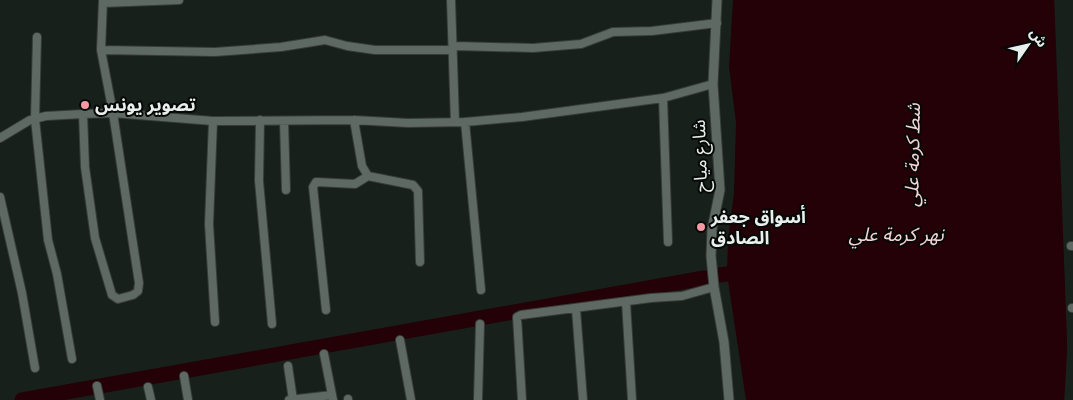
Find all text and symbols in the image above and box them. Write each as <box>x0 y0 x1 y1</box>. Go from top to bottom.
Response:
north arrow <box>1003 20 1053 70</box>
text: ش <box>1026 24 1052 51</box>
place label: تصوير يونس <box>95 92 196 116</box>
marker: تصوير يونس <box>79 99 91 111</box>
water label: شط كرمة علي <box>898 102 928 207</box>
street label: شارع مياح <box>686 119 715 193</box>
place label: أسواق جعفر الصادق <box>710 204 806 249</box>
marker: أسواق جعفر الصادق <box>695 221 707 233</box>
water label: نهر كرمة علي <box>848 221 945 249</box>

